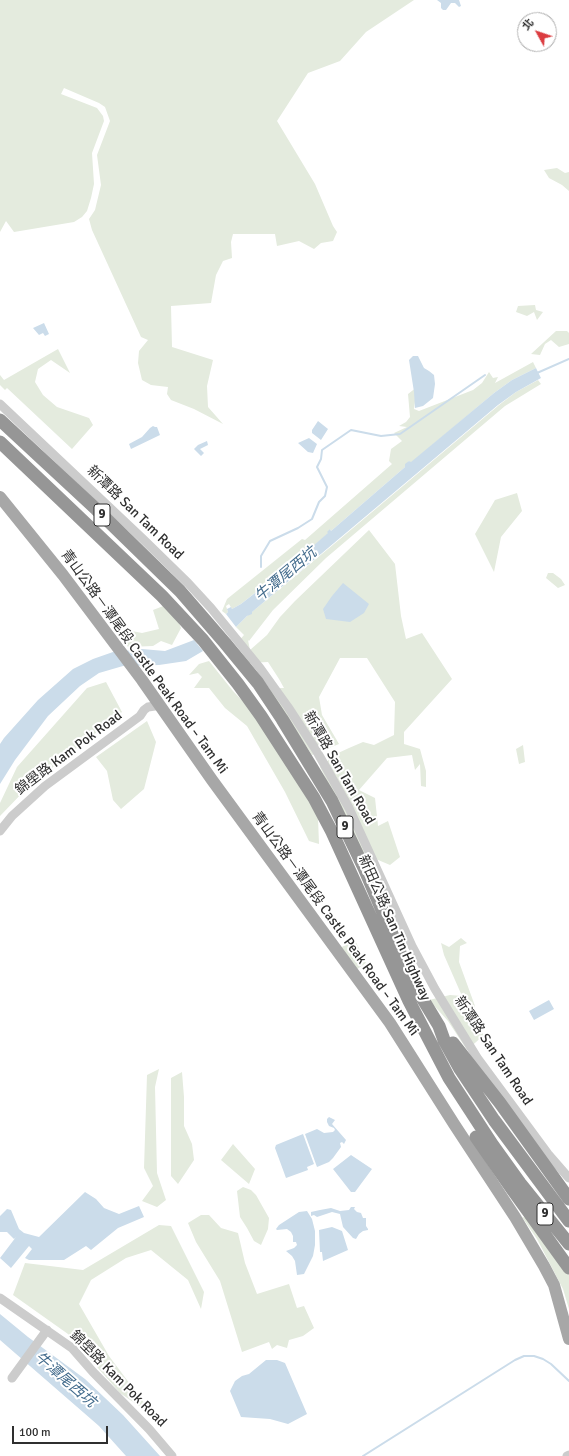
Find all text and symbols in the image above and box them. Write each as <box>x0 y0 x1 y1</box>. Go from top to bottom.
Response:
north arrow <box>517 12 557 52</box>
text: 北 <box>520 16 537 33</box>
street label: 新潭路 San Tam Road <box>83 463 187 563</box>
road number: 9 <box>94 504 110 526</box>
water label: 牛潭尾西坑 <box>251 544 321 606</box>
street label: 青山公路－潭尾段 Castle Peak Road – Tam Mi <box>57 547 231 777</box>
street label: 錦壆路 Kam Pok Road <box>12 707 126 799</box>
street label: 新潭路 San Tam Road <box>300 708 378 828</box>
street label: 青山公路－潭尾段 Castle Peak Road – Tam Mi <box>248 809 422 1039</box>
road number: 9 <box>337 816 353 838</box>
street label: 新田公路 San Tin Highway <box>354 853 434 1003</box>
street label: 新潭路 San Tam Road <box>450 993 536 1109</box>
road number: 9 <box>537 1203 553 1225</box>
street label: 錦壆路 Kam Pok Road <box>66 1327 170 1431</box>
water label: 牛潭尾西坑 <box>31 1349 99 1411</box>
scale bar <box>14 1418 110 1444</box>
text: 100 m <box>19 1425 51 1440</box>

